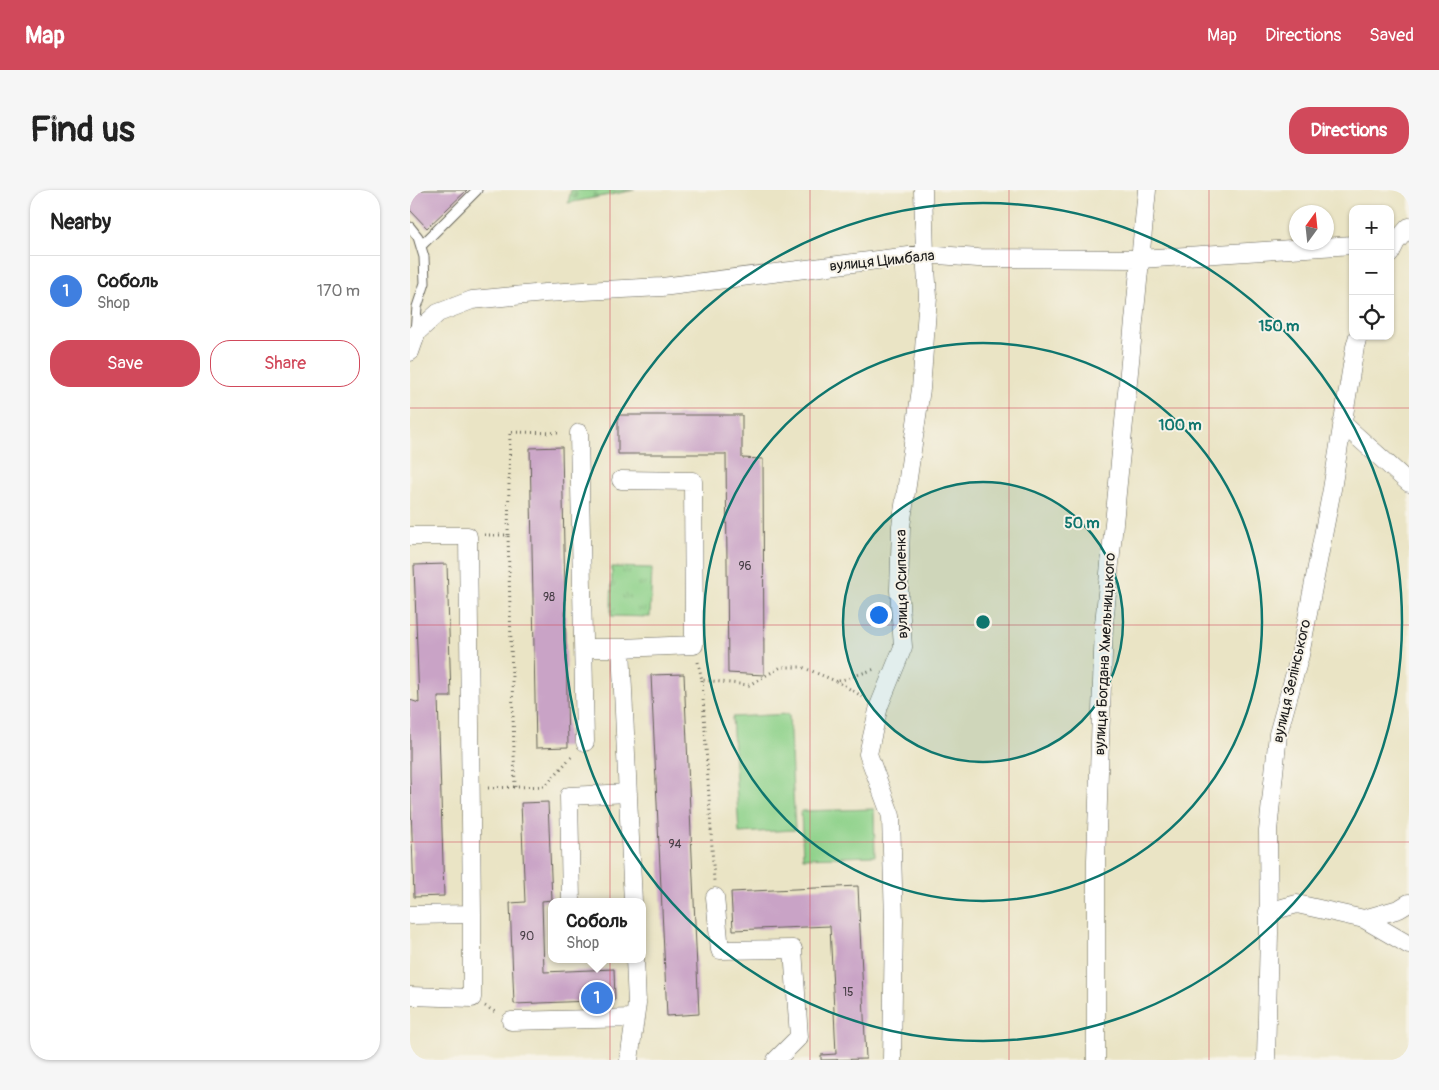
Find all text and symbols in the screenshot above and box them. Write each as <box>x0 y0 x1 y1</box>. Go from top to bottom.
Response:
text: Map <box>25 21 65 50</box>
text: Map <box>1207 24 1237 47</box>
text: Directions <box>1265 24 1341 47</box>
text: Saved <box>1369 24 1414 47</box>
button: Directions <box>1289 107 1409 154</box>
text: Find us <box>30 108 135 152</box>
north arrow <box>1289 205 1334 250</box>
map controls <box>1349 205 1394 340</box>
button: + <box>1349 205 1394 250</box>
text: Nearby <box>50 209 111 236</box>
street label: вулиця Цимбала <box>828 246 936 276</box>
button: − <box>1349 250 1394 295</box>
text: Соболь <box>97 269 159 293</box>
text: 1 <box>63 281 69 301</box>
text: 170 m <box>317 281 360 301</box>
text: Shop <box>97 293 130 313</box>
button: locate <box>1349 295 1394 340</box>
text: 150 m <box>1259 317 1299 336</box>
button: Save <box>50 340 200 387</box>
button: Share <box>210 340 360 387</box>
text: 100 m <box>1159 416 1201 435</box>
text: 50 m <box>1065 514 1099 533</box>
street label: вулиця Осипенка <box>892 529 912 639</box>
street label: вулиця Богдана Хмельницького <box>1090 552 1120 756</box>
house number: 96 <box>738 559 752 574</box>
house number: 98 <box>543 590 555 605</box>
your location <box>866 602 892 628</box>
centre of rings <box>974 613 992 631</box>
street label: вулиця Зелінського <box>1269 617 1315 745</box>
house number: 94 <box>668 837 682 852</box>
popup <box>548 898 646 963</box>
text: Соболь <box>566 909 628 933</box>
house number: 90 <box>520 929 534 944</box>
text: Shop <box>566 933 599 953</box>
pin: 1 <box>581 979 613 1017</box>
house number: 15 <box>842 985 854 1000</box>

